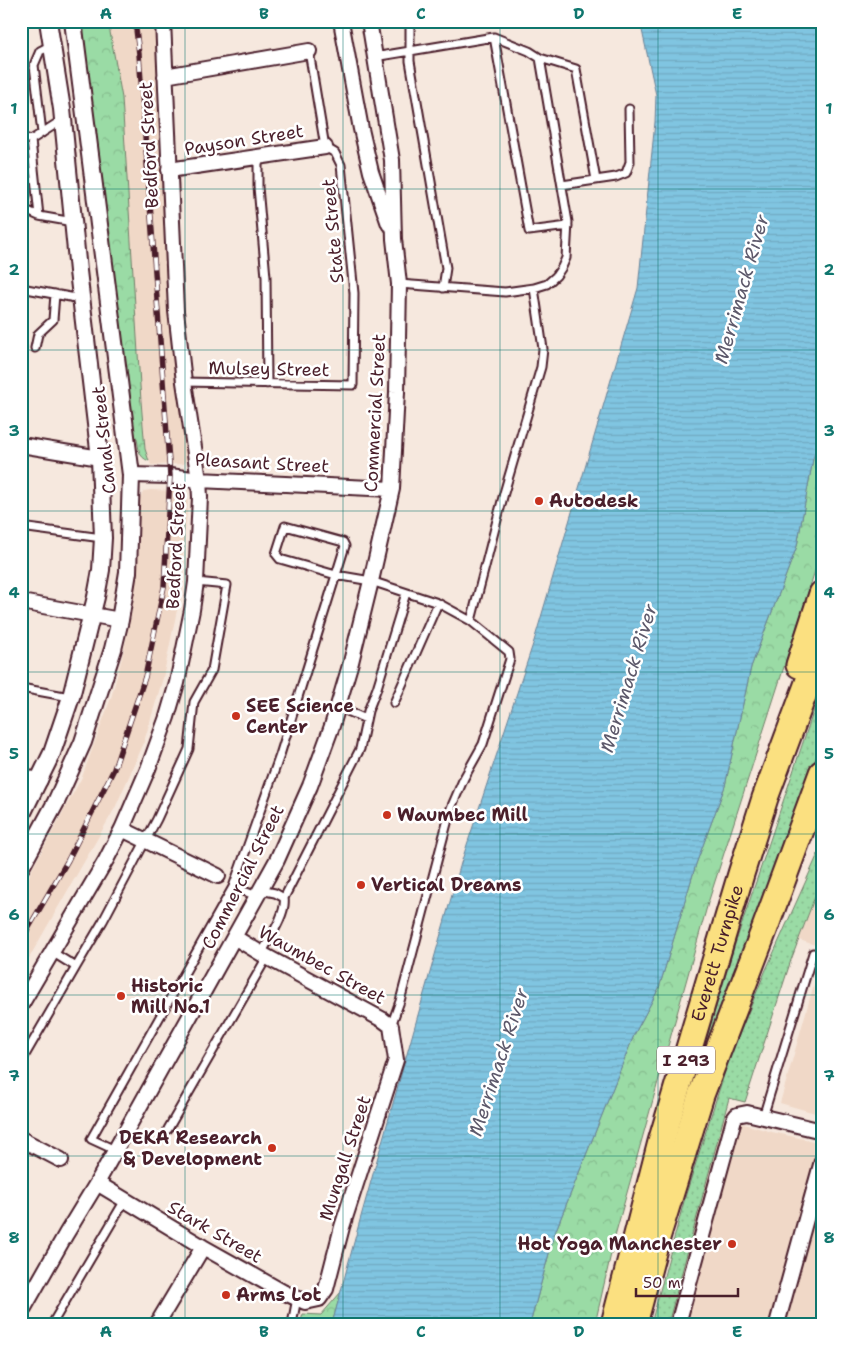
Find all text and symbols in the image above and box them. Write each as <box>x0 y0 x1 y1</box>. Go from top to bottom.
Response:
text: A <box>100 3 112 24</box>
text: B <box>259 3 269 24</box>
text: C <box>416 3 426 24</box>
text: D <box>573 3 585 24</box>
text: E <box>732 3 742 24</box>
street label: Bedford Street <box>134 81 164 209</box>
text: 1 <box>10 98 18 119</box>
text: 1 <box>825 98 833 119</box>
street label: Payson Street <box>183 119 305 161</box>
street label: State Street <box>316 178 350 284</box>
water label: Merrimack River <box>708 211 775 367</box>
text: 2 <box>8 259 20 280</box>
text: 2 <box>823 259 835 280</box>
street label: Commercial Street <box>359 333 391 493</box>
street label: Mulsey Street <box>208 356 330 382</box>
street label: Canal Street <box>86 385 122 495</box>
text: 3 <box>8 420 20 441</box>
text: 3 <box>823 420 835 441</box>
street label: Pleasant Street <box>194 447 330 479</box>
street label: Bedford Street <box>161 482 191 610</box>
place label: Autodesk <box>549 489 639 513</box>
marker: Autodesk <box>533 495 545 507</box>
text: 4 <box>8 582 20 603</box>
text: 4 <box>823 582 835 603</box>
water label: Merrimack River <box>594 600 663 756</box>
place label: SEE Science Center <box>246 694 354 739</box>
marker: SEE Science Center <box>230 710 242 722</box>
text: 5 <box>9 743 19 764</box>
text: 5 <box>824 743 834 764</box>
street label: Commercial Street <box>196 801 290 953</box>
place label: Waumbec Mill <box>397 803 528 827</box>
marker: Waumbec Mill <box>381 809 393 821</box>
place label: Vertical Dreams <box>371 873 521 897</box>
marker: Vertical Dreams <box>355 879 367 891</box>
street label: Everett Turnpike <box>686 882 749 1024</box>
text: 6 <box>8 904 20 925</box>
text: 6 <box>823 904 835 925</box>
street label: Waumbec Street <box>254 920 390 1010</box>
place label: Historic Mill No.1 <box>131 974 210 1019</box>
water label: Merrimack River <box>463 984 535 1139</box>
marker: Historic Mill No.1 <box>115 990 127 1002</box>
road number: I 293 <box>657 1046 715 1074</box>
text: 7 <box>8 1065 20 1086</box>
text: 7 <box>823 1065 835 1086</box>
street label: Mungall Street <box>313 1092 377 1224</box>
place label: DEKA Research & Development <box>119 1126 262 1171</box>
marker: DEKA Research & Development <box>266 1142 278 1154</box>
street label: Stark Street <box>163 1195 267 1269</box>
text: 8 <box>8 1227 20 1248</box>
text: 8 <box>823 1227 835 1248</box>
place label: Hot Yoga Manchester <box>518 1232 722 1256</box>
marker: Hot Yoga Manchester <box>726 1238 738 1250</box>
scale bar <box>636 1265 738 1297</box>
text: 50 m <box>643 1273 681 1293</box>
place label: Arms Lot <box>236 1283 322 1307</box>
marker: Arms Lot <box>220 1289 232 1301</box>
text: A <box>100 1321 112 1342</box>
text: B <box>259 1321 269 1342</box>
text: C <box>416 1321 426 1342</box>
text: D <box>573 1321 585 1342</box>
text: E <box>732 1321 742 1342</box>

